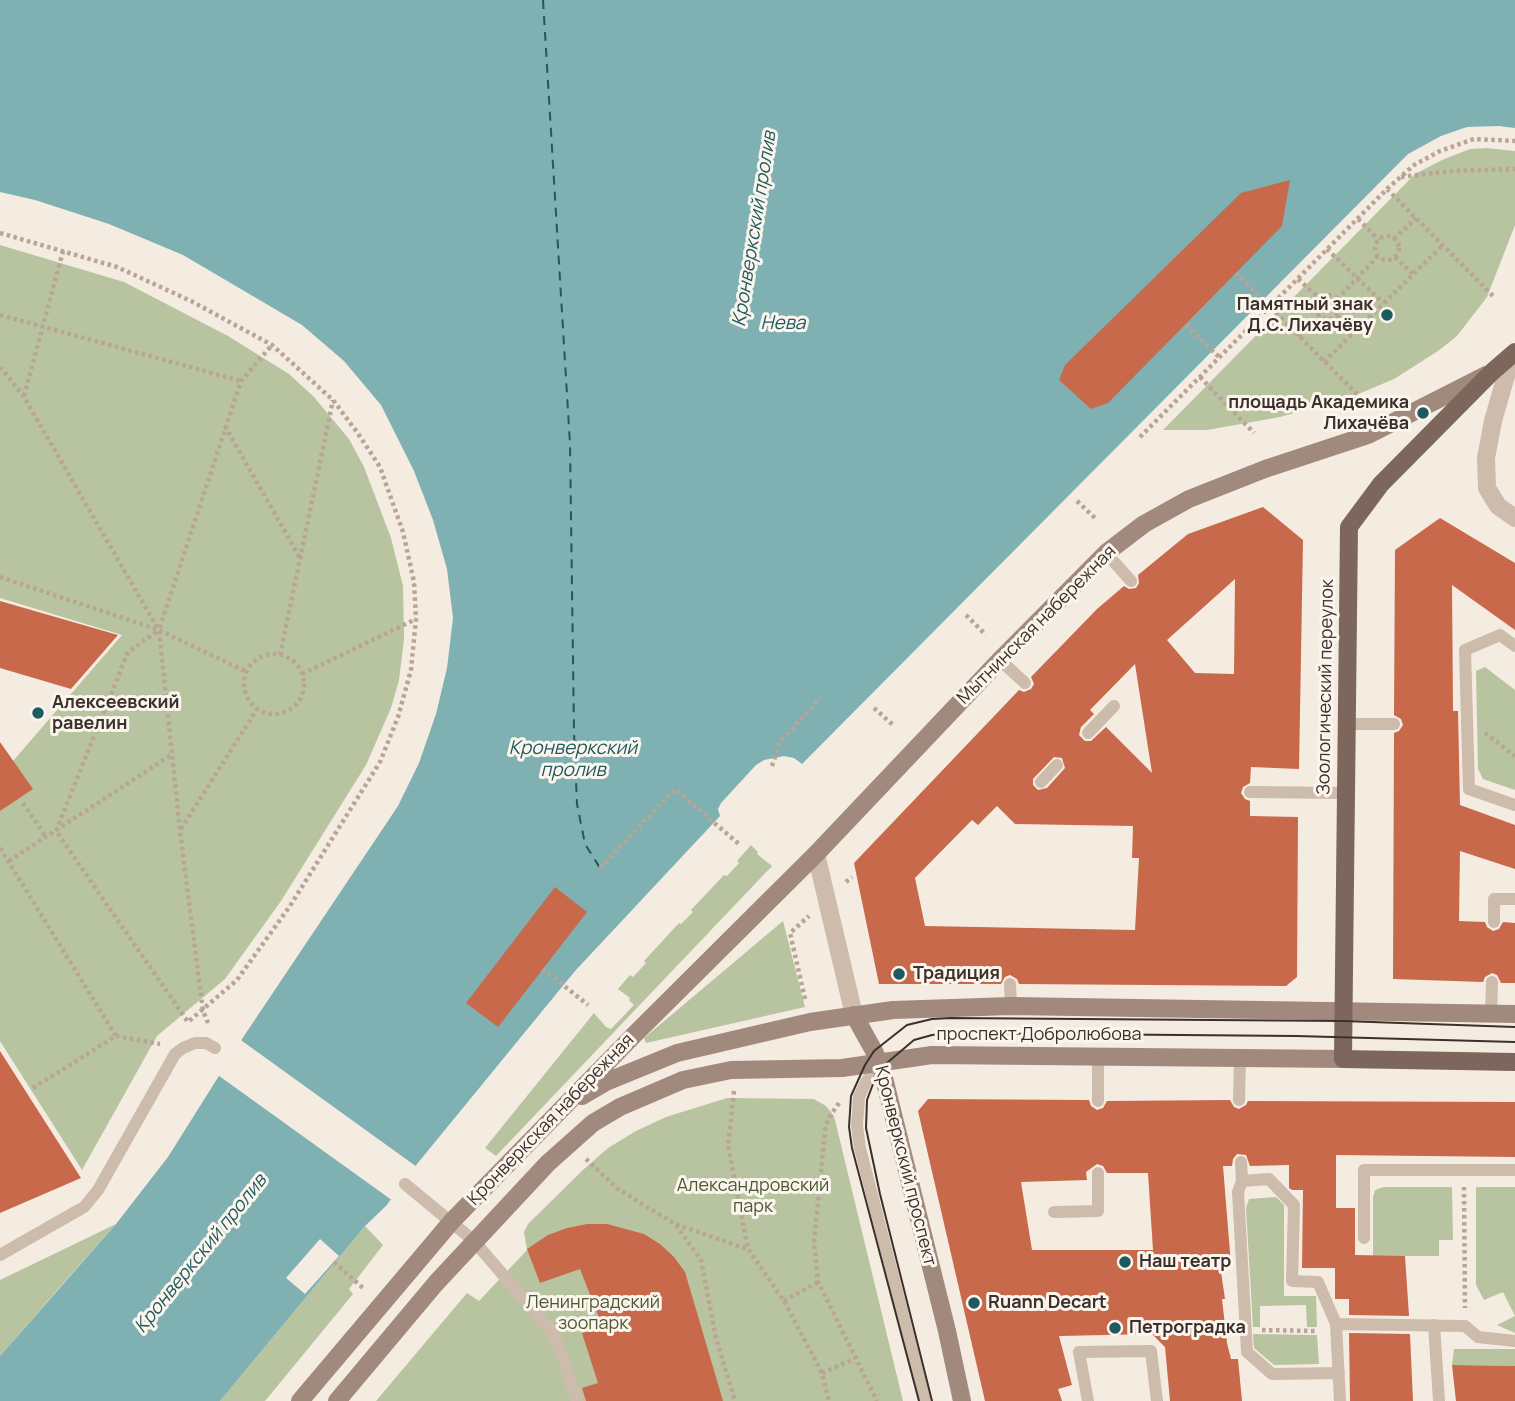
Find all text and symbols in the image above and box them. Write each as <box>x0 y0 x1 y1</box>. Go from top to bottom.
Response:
water label: Кронверкский пролив <box>728 130 782 328</box>
place label: Памятный знак Д.С. Лихачёву <box>1237 294 1373 336</box>
marker: Памятный знак Д.С. Лихачёву <box>1379 307 1395 323</box>
water label: Нева <box>761 313 805 335</box>
place label: площадь Академика Лихачёва <box>1228 392 1409 434</box>
marker: площадь Академика Лихачёва <box>1415 405 1431 421</box>
street label: Мытнинская набережная <box>953 541 1121 709</box>
street label: Зоологический переулок <box>1313 579 1339 795</box>
place label: Алексеевский равелин <box>52 692 179 734</box>
marker: Алексеевский равелин <box>30 705 46 721</box>
water label: Кронверкский пролив <box>509 738 637 782</box>
place label: Традиция <box>913 963 1000 985</box>
marker: Традиция <box>891 966 907 982</box>
street label: проспект Добролюбова <box>936 1024 1142 1046</box>
street label: Кронверкская набережная <box>463 1030 639 1210</box>
street label: Кронверкский проспект <box>870 1064 940 1268</box>
water label: Кронверкский пролив <box>130 1170 272 1338</box>
park label: Александровский парк <box>677 1175 829 1218</box>
place label: Наш театр <box>1139 1251 1231 1273</box>
marker: Наш театр <box>1117 1254 1133 1270</box>
park label: Ленинградский зоопарк <box>526 1292 660 1334</box>
place label: Ruann Decart <box>988 1292 1107 1314</box>
marker: Ruann Decart <box>966 1295 982 1311</box>
place label: Петроградка <box>1129 1317 1246 1339</box>
marker: Петроградка <box>1107 1320 1123 1336</box>

